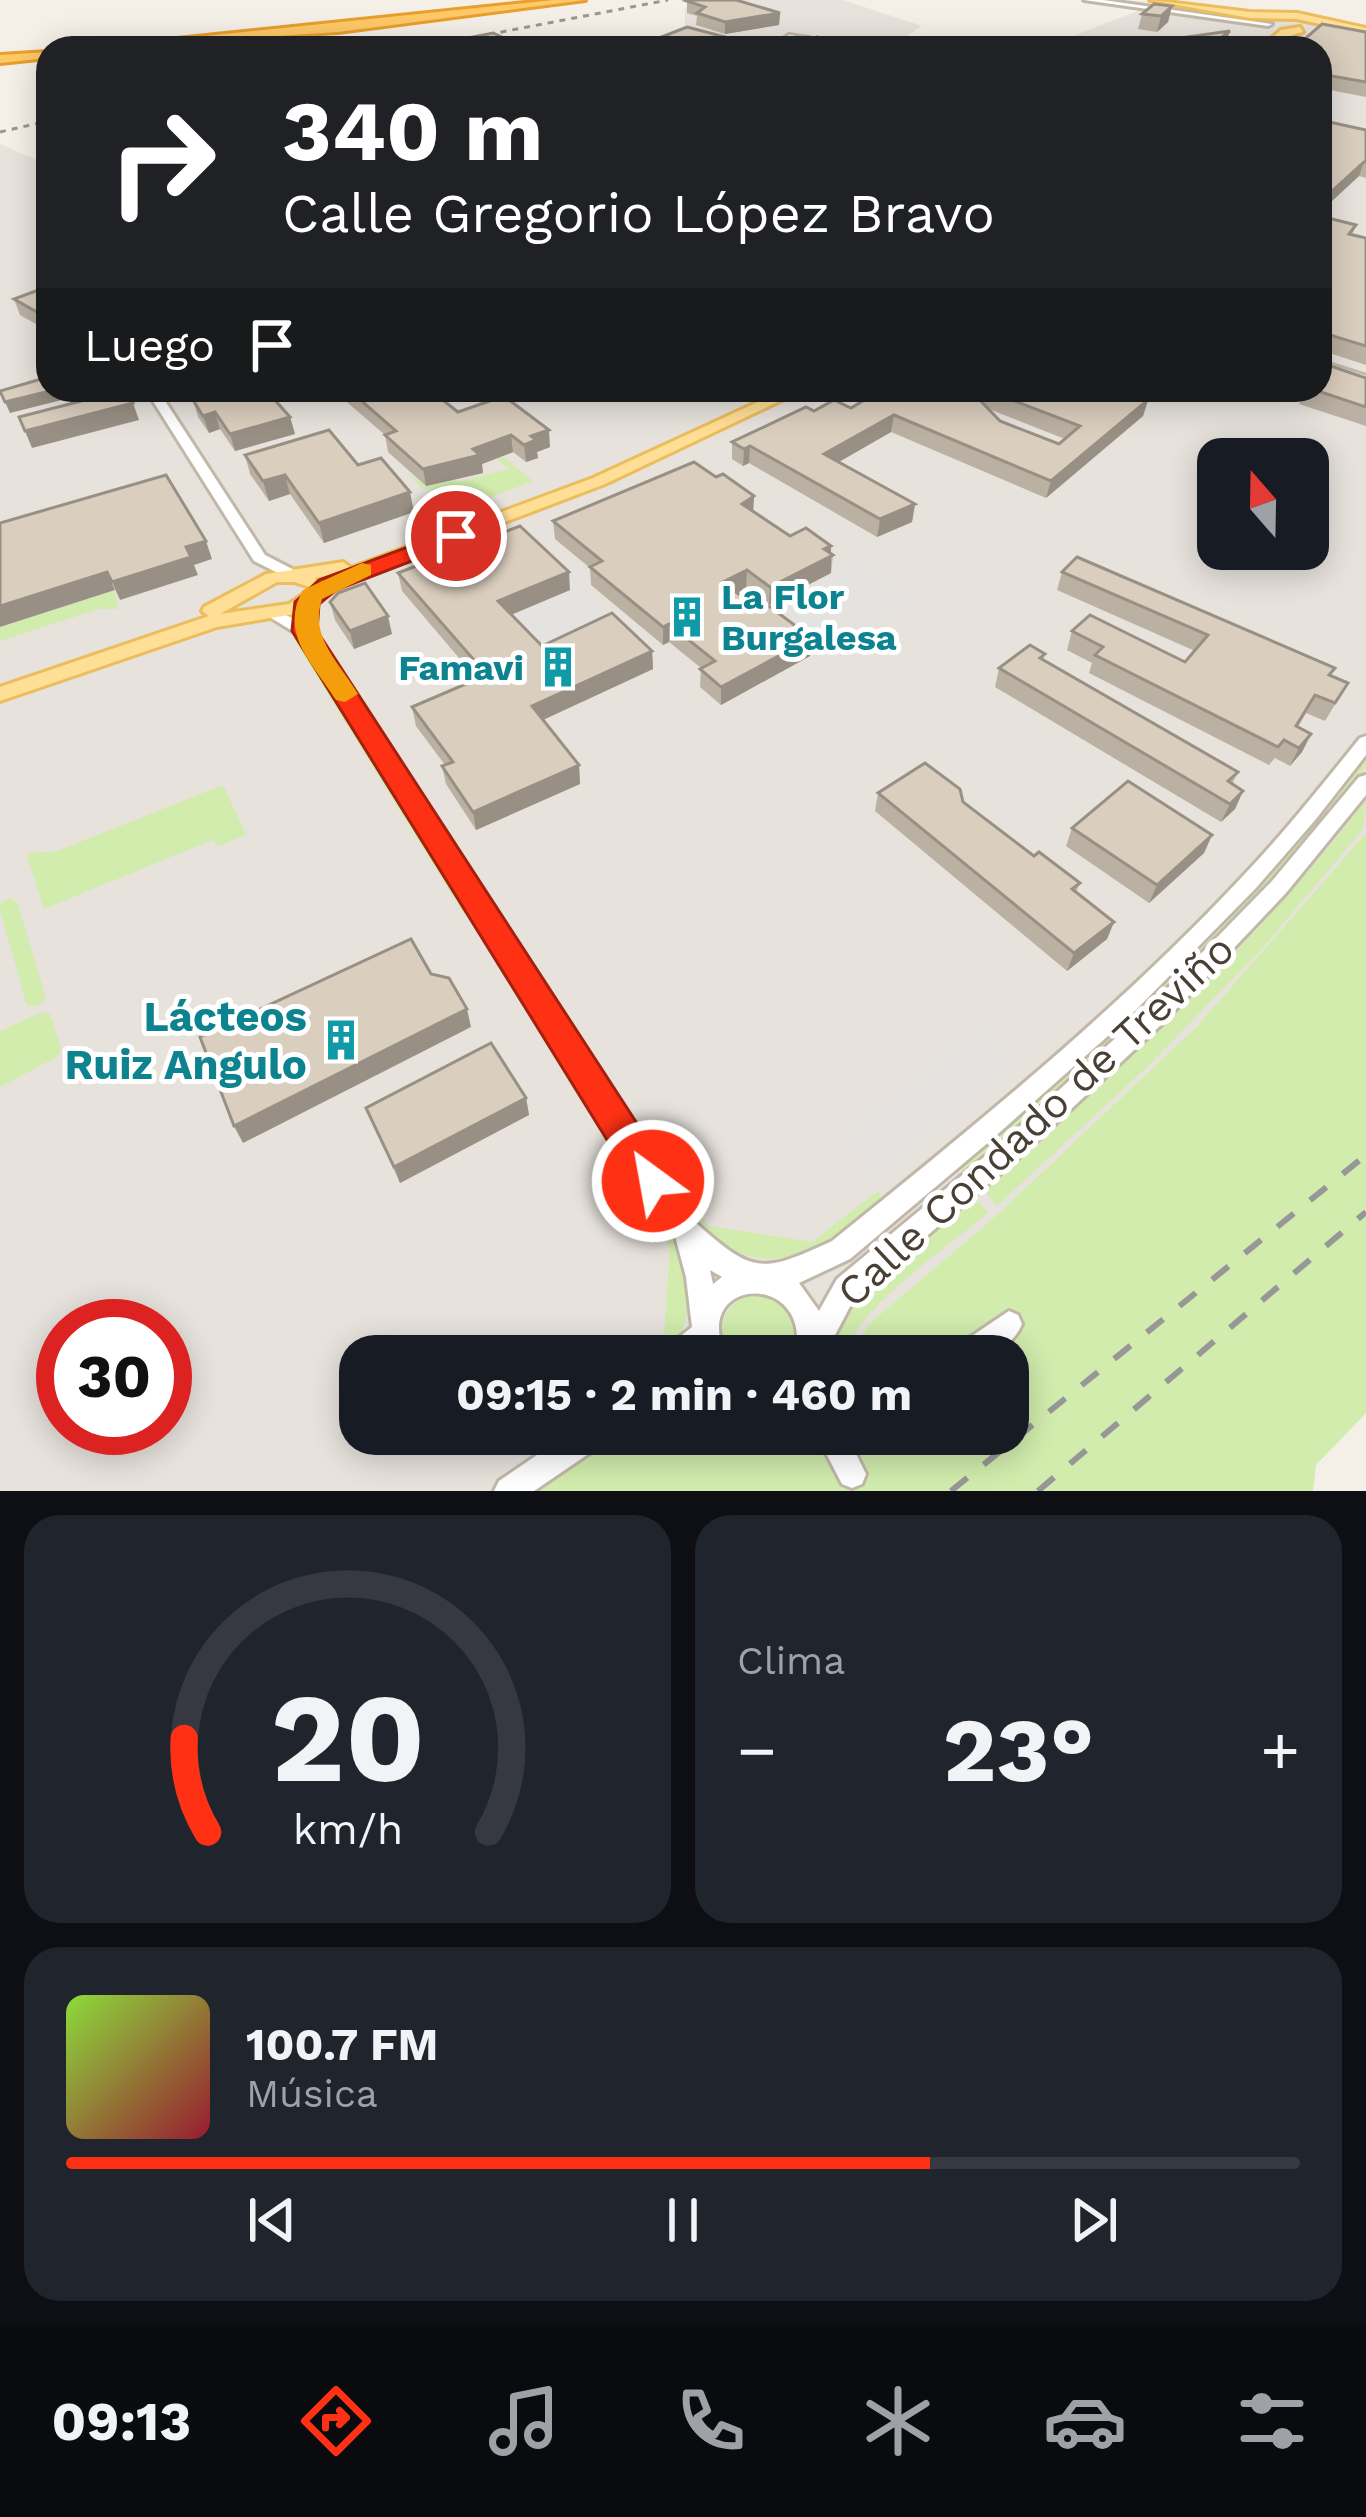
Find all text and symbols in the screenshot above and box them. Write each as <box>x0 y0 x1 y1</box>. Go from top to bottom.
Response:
text: 340 m <box>282 82 543 180</box>
icon: right <box>84 84 240 240</box>
text: Calle Gregorio López Bravo <box>282 182 995 245</box>
icon: arrive <box>239 312 305 378</box>
text: Luego <box>84 319 215 372</box>
north arrow <box>1197 438 1329 570</box>
map controls <box>1197 438 1329 570</box>
pin <box>405 485 507 587</box>
icon: arrive <box>423 503 489 569</box>
place label: La Flor Burgalesa <box>721 576 897 659</box>
building icon: La Flor Burgalesa <box>664 594 710 640</box>
building icon: Famavi <box>535 644 581 690</box>
place label: Famavi <box>398 647 524 689</box>
street label: Calle Condado de Treviño <box>827 924 1243 1317</box>
place label: Lácteos Ruiz Angulo <box>64 992 307 1089</box>
building icon: Lácteos Ruiz Angulo <box>318 1017 364 1063</box>
position arrow <box>590 1118 716 1244</box>
speed limit sign: 30 <box>36 1299 192 1455</box>
text: 09:15 · 2 min · 460 m <box>456 1368 912 1421</box>
text: Clima <box>737 1638 845 1683</box>
text: 20 <box>270 1665 425 1811</box>
text: 23° <box>943 1697 1094 1803</box>
text: − <box>737 1712 777 1789</box>
text: + <box>1260 1712 1300 1789</box>
text: km/h <box>292 1804 403 1854</box>
text: 100.7 FM <box>246 2018 439 2071</box>
text: Música <box>246 2071 378 2116</box>
icon: previous <box>239 2187 305 2253</box>
icon: pause <box>650 2187 716 2253</box>
icon: next <box>1061 2187 1127 2253</box>
icon: directions <box>294 2379 378 2463</box>
icon: music <box>482 2379 566 2463</box>
icon: phone <box>669 2379 753 2463</box>
icon: climate <box>856 2379 940 2463</box>
icon: car <box>1043 2379 1127 2463</box>
icon: filters <box>1230 2379 1314 2463</box>
text: 09:13 <box>52 2390 191 2453</box>

